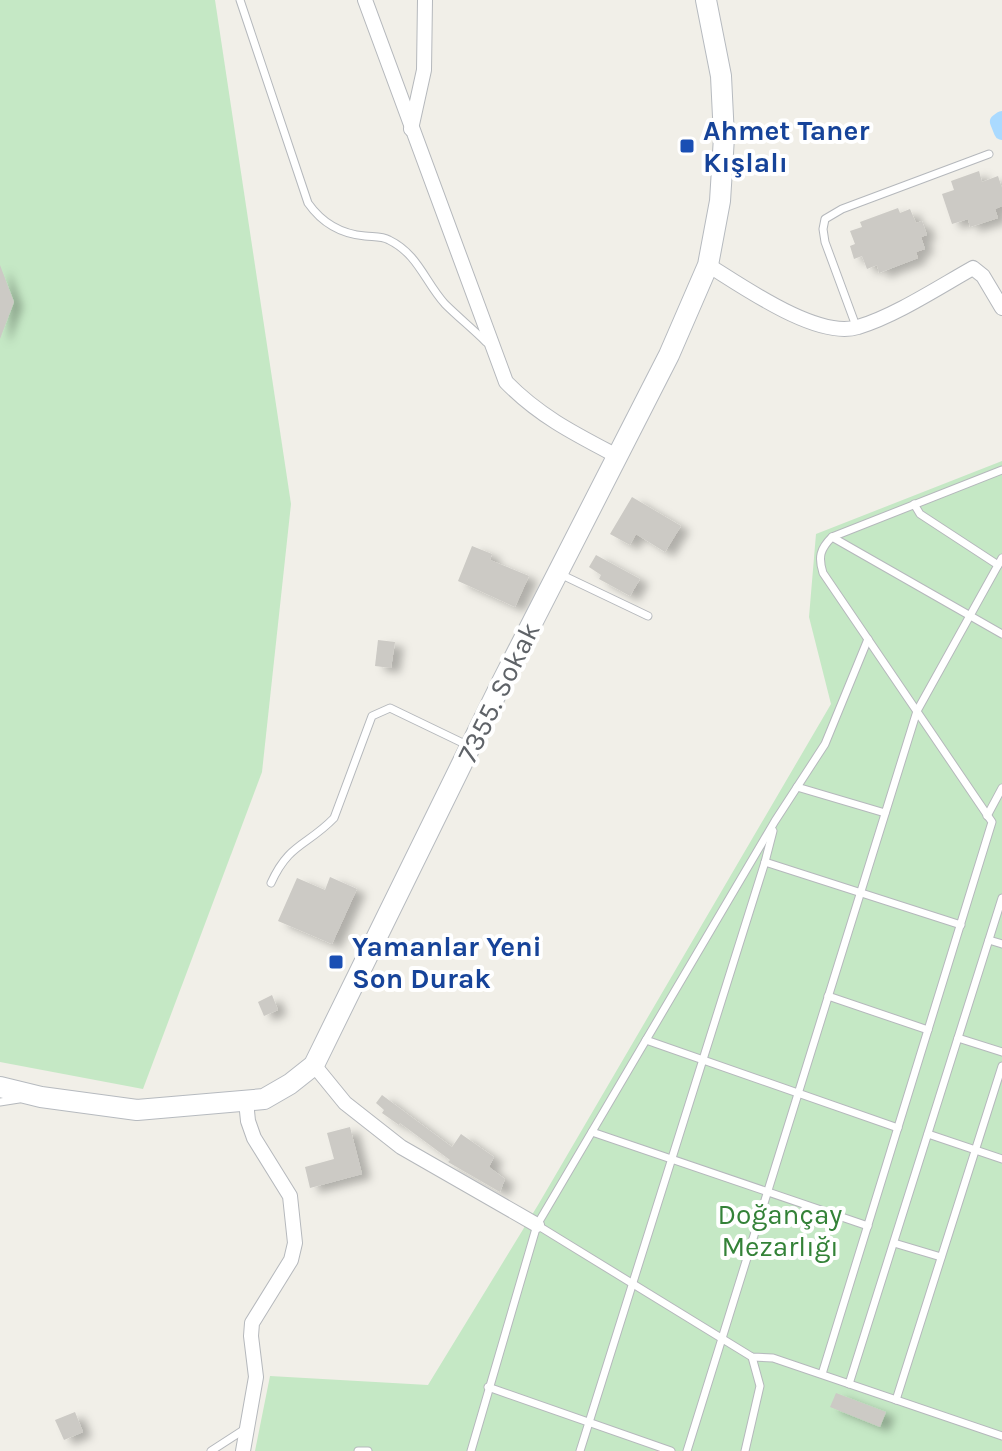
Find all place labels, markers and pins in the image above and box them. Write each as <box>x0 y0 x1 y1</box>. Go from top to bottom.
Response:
place label: Ahmet Taner Kışlalı <box>703 114 869 179</box>
marker: Ahmet Taner Kışlalı <box>678 137 696 155</box>
place label: Yamanlar Yeni Son Durak <box>352 930 542 995</box>
marker: Yamanlar Yeni Son Durak <box>327 953 345 971</box>

